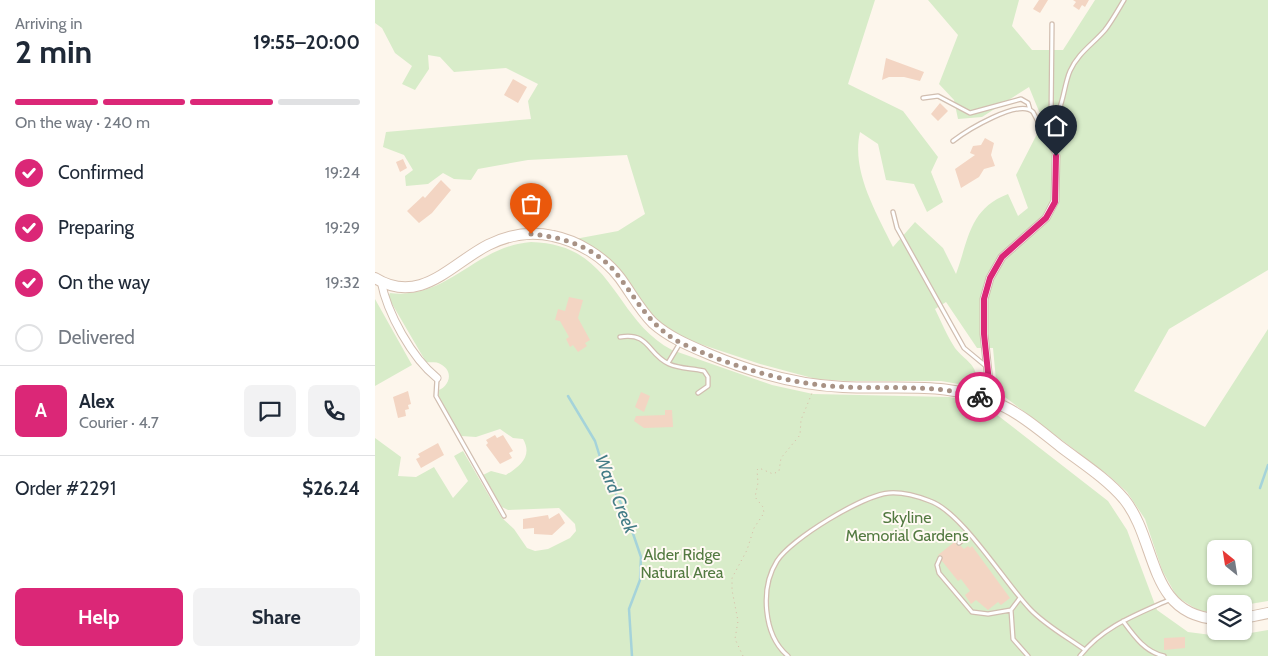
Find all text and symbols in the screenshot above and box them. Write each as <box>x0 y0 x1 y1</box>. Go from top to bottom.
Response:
text: Arriving in <box>15 14 82 33</box>
text: 19:55–20:00 <box>253 31 360 54</box>
text: 2 min <box>15 32 92 71</box>
pin <box>1035 105 1077 156</box>
icon: home <box>1042 112 1070 140</box>
text: On the way · 240 m <box>15 113 150 132</box>
icon: check <box>15 159 43 187</box>
text: Confirmed <box>58 161 144 184</box>
text: 19:24 <box>325 163 360 182</box>
pin <box>510 183 552 234</box>
icon: bag <box>517 190 545 218</box>
icon: check <box>15 214 43 242</box>
text: Preparing <box>58 216 134 239</box>
text: 19:29 <box>325 218 360 237</box>
icon: check <box>15 269 43 297</box>
text: On the way <box>58 271 150 294</box>
text: 19:32 <box>325 273 360 292</box>
text: Delivered <box>58 326 135 349</box>
courier <box>955 372 1005 422</box>
icon: bike <box>966 383 994 411</box>
button: chat <box>244 385 296 437</box>
button: phone <box>308 385 360 437</box>
text: Alex <box>79 390 115 413</box>
text: A <box>35 399 47 422</box>
text: Courier · 4.7 <box>79 413 159 432</box>
water label: Ward Creek <box>590 451 642 538</box>
text: Order #2291 <box>15 477 116 500</box>
text: $26.24 <box>302 477 360 500</box>
park label: Skyline Memorial Gardens <box>845 508 969 545</box>
north arrow <box>1207 540 1253 585</box>
map controls <box>1207 540 1252 640</box>
park label: Alder Ridge Natural Area <box>641 545 724 582</box>
button: Help <box>15 588 183 646</box>
button: Share <box>193 588 360 646</box>
button: layers <box>1207 595 1252 640</box>

